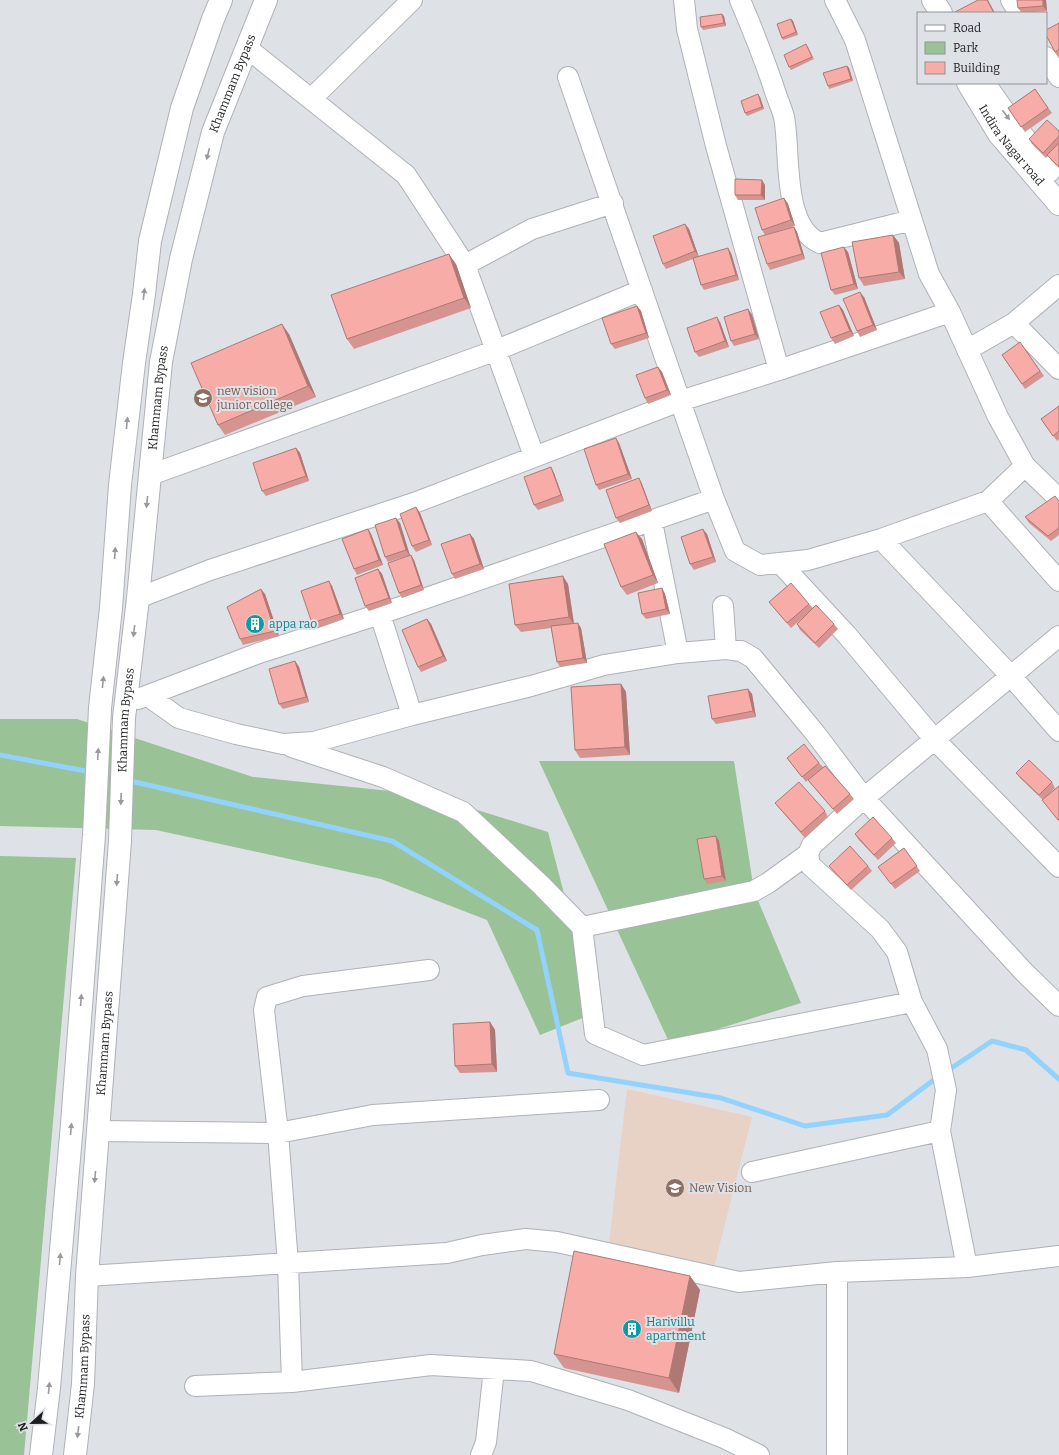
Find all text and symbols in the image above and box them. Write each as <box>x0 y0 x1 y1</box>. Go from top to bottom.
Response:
legend <box>917 12 1047 84</box>
text: Road <box>953 21 981 35</box>
street label: Khammam Bypass <box>206 32 259 135</box>
text: Park <box>953 41 979 55</box>
text: Building <box>953 61 1000 75</box>
street label: Indira Nagar road <box>976 102 1047 188</box>
one-way arrow <box>1002 110 1011 121</box>
one-way arrow <box>204 148 210 160</box>
one-way arrow <box>141 288 147 300</box>
street label: Khammam Bypass <box>145 344 171 450</box>
place label: new vision junior college <box>216 384 293 412</box>
school or university icon: new vision junior college <box>192 387 214 409</box>
one-way arrow <box>124 417 131 429</box>
one-way arrow <box>144 496 151 508</box>
one-way arrow <box>112 547 119 559</box>
building icon: appa rao <box>244 613 266 635</box>
place label: appa rao <box>269 617 317 631</box>
one-way arrow <box>131 625 137 638</box>
street label: Khammam Bypass <box>115 667 137 772</box>
one-way arrow <box>100 676 106 688</box>
one-way arrow <box>95 747 101 760</box>
one-way arrow <box>118 793 124 806</box>
one-way arrow <box>113 874 120 886</box>
street label: Khammam Bypass <box>94 990 116 1096</box>
one-way arrow <box>78 994 85 1006</box>
one-way arrow <box>68 1123 75 1135</box>
one-way arrow <box>92 1171 98 1183</box>
school or university icon: New Vision <box>664 1177 686 1199</box>
place label: New Vision <box>689 1181 752 1195</box>
one-way arrow <box>57 1253 64 1265</box>
street label: Khammam Bypass <box>72 1314 93 1419</box>
place label: Harivillu apartment <box>646 1315 707 1343</box>
building icon: Harivillu apartment <box>621 1318 643 1340</box>
one-way arrow <box>45 1382 52 1394</box>
north arrow <box>12 1403 52 1443</box>
text: N <box>15 1420 31 1433</box>
one-way arrow <box>75 1426 81 1438</box>

